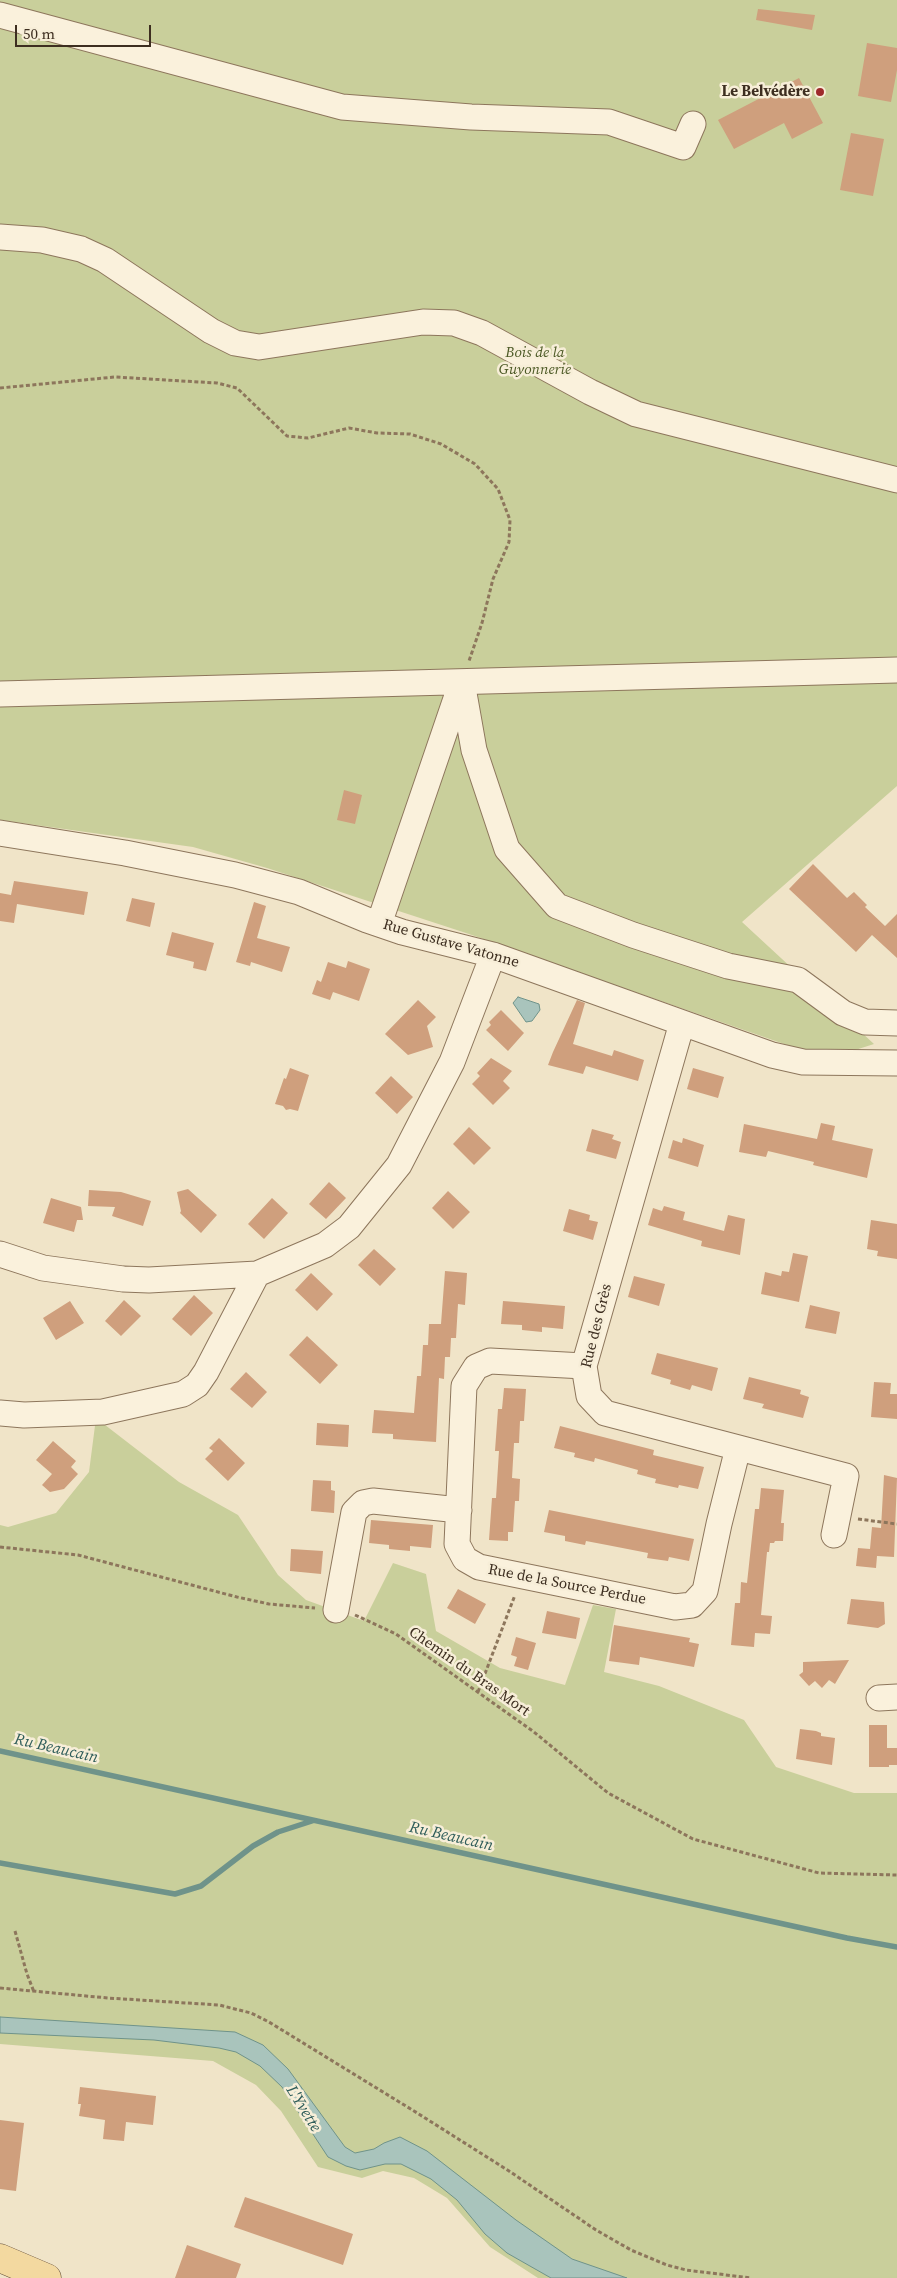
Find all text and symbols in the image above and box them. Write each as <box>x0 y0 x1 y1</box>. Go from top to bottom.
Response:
scale bar <box>18 15 154 47</box>
text: 50 m <box>23 23 55 44</box>
place label: Le Belvédère <box>722 83 810 101</box>
marker: Le Belvédère <box>814 86 826 98</box>
park label: Bois de la Guyonnerie <box>499 344 571 379</box>
street label: Rue Gustave Vatonne <box>381 916 521 972</box>
street label: Rue des Grès <box>578 1282 616 1370</box>
street label: Rue de la Source Perdue <box>486 1561 648 1609</box>
street label: Chemin du Bras Mort <box>405 1623 533 1721</box>
water label: Ru Beaucain <box>12 1730 100 1768</box>
water label: Ru Beaucain <box>407 1818 495 1856</box>
water label: L'Yvette <box>281 2082 325 2136</box>

